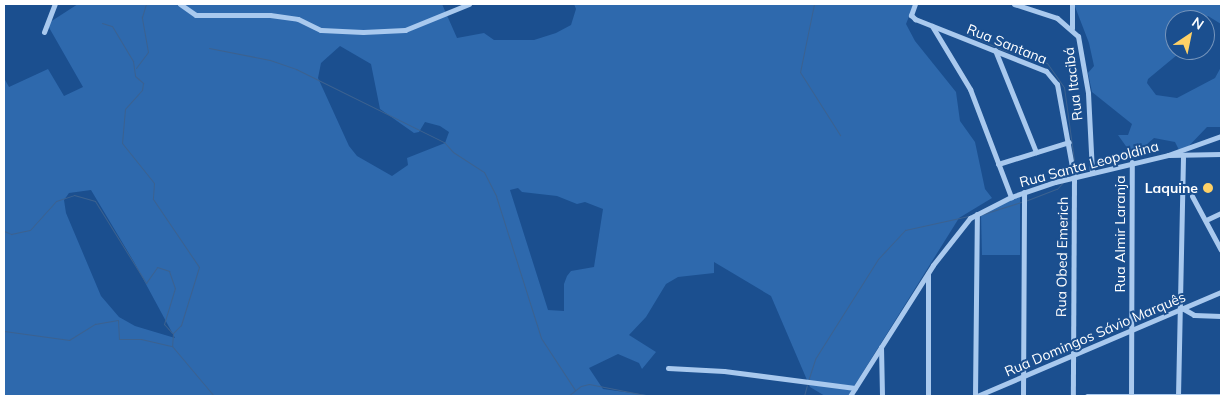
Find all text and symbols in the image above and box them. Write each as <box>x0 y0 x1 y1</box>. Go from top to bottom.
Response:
north arrow <box>1165 10 1215 60</box>
text: N <box>1188 13 1207 34</box>
street label: Rua Santana <box>964 20 1050 68</box>
street label: Rua Itacibá <box>1060 46 1086 122</box>
street label: Rua Santa Leopoldina <box>1018 137 1160 191</box>
street label: Rua Almir Laranja <box>1112 175 1128 293</box>
place label: Laquine <box>1145 180 1198 196</box>
marker: Laquine <box>1202 182 1214 194</box>
street label: Rua Obed Emerich <box>1053 197 1071 317</box>
street label: Rua Domingos Sávio Marquês <box>1002 288 1188 380</box>

